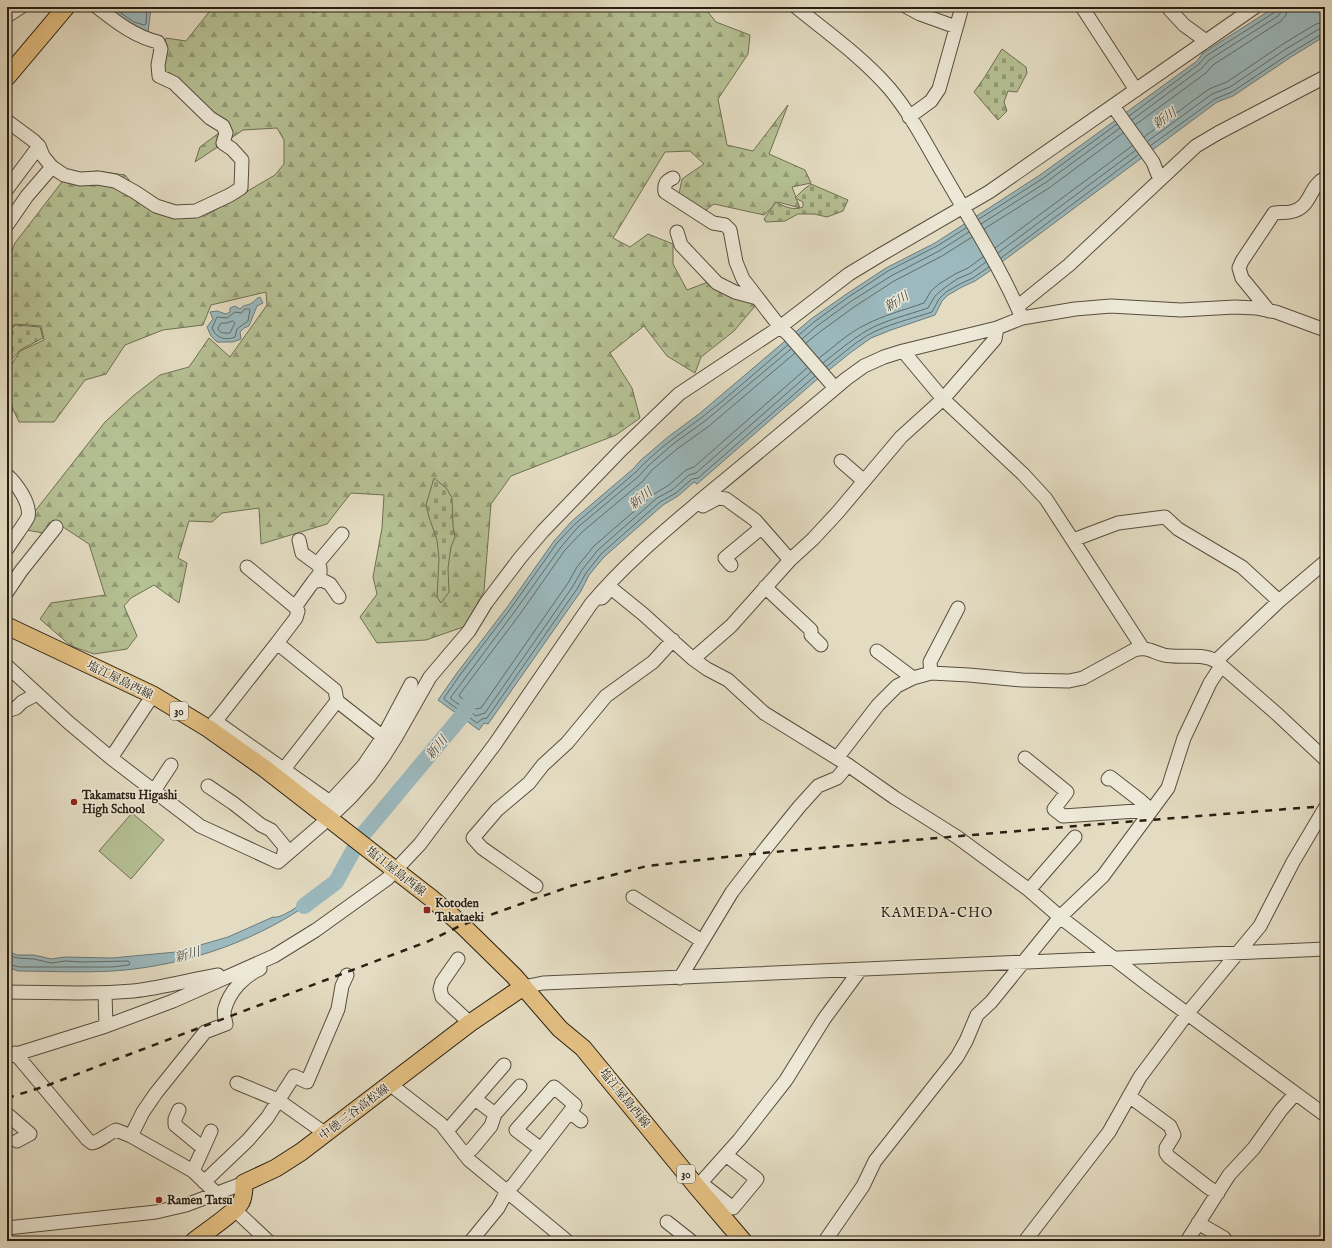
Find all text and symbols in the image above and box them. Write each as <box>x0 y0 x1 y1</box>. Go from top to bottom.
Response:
water label: 新川 <box>1149 104 1182 134</box>
water label: 新川 <box>881 287 914 316</box>
water label: 新川 <box>625 483 658 514</box>
street label: 塩江屋島西線 <box>84 658 155 703</box>
road number: 30 <box>170 702 188 720</box>
water label: 新川 <box>422 731 453 763</box>
place label: Takamatsu Higashi High School <box>81 788 178 818</box>
marker: Takamatsu Higashi High School <box>69 797 79 807</box>
street label: 塩江屋島西線 <box>363 843 429 899</box>
place label: Kotoden Takataeki <box>434 896 485 925</box>
district label: KAMEDA-CHO <box>881 904 993 922</box>
marker: Kotoden Takataeki <box>422 905 432 915</box>
water label: 新川 <box>173 943 204 967</box>
street label: 塩江屋島西線 <box>596 1066 653 1131</box>
street label: 中徳三谷高松線 <box>316 1081 392 1144</box>
road number: 30 <box>677 1165 695 1183</box>
place label: Ramen Tatsu <box>167 1193 233 1208</box>
marker: Ramen Tatsu <box>154 1195 164 1205</box>

